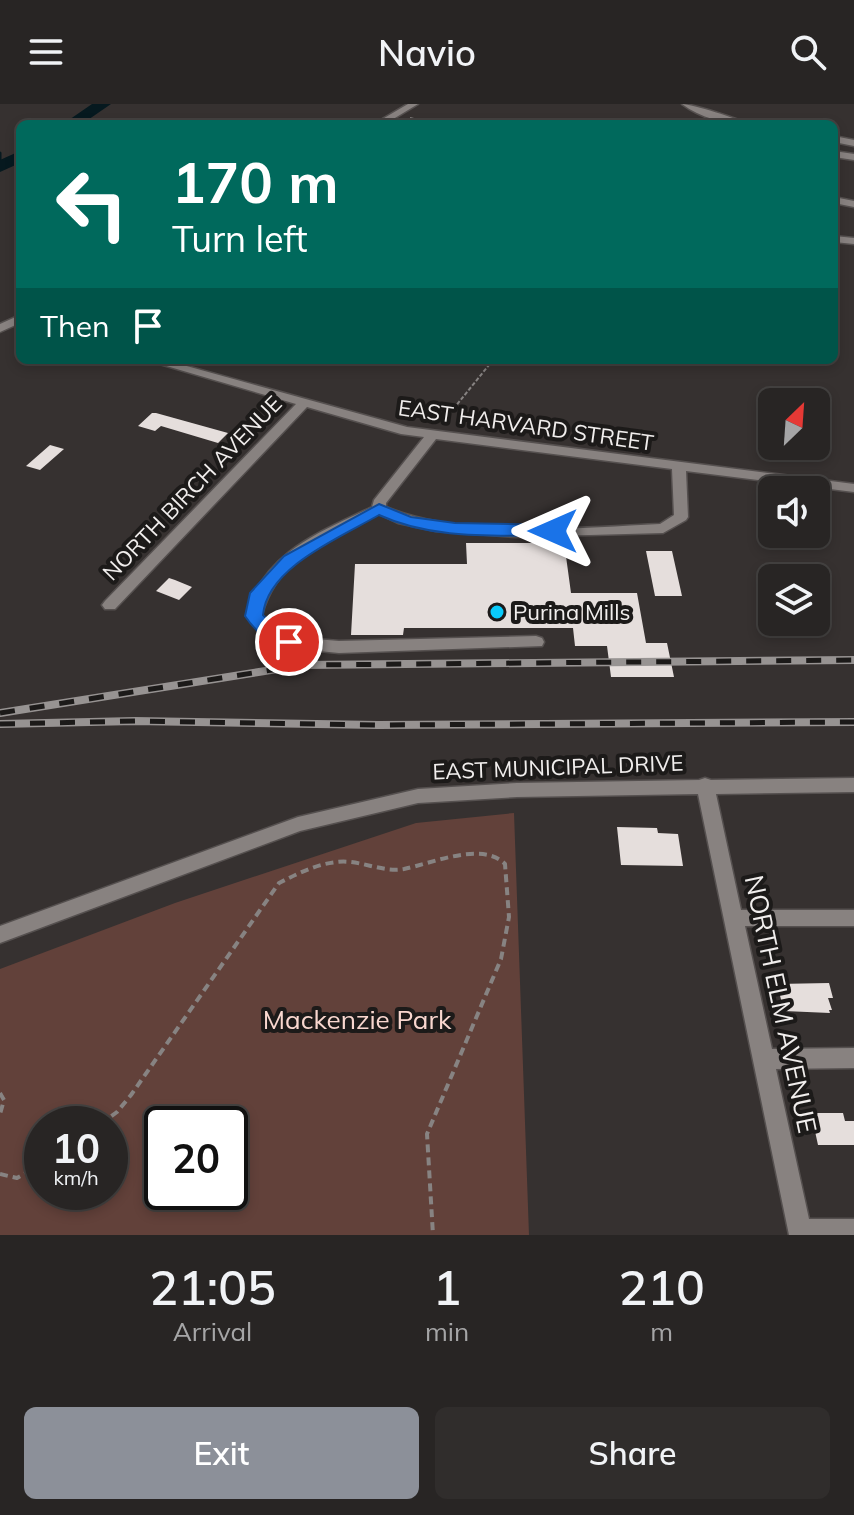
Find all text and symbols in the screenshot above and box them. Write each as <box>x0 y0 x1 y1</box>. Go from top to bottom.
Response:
icon: menu <box>24 30 68 74</box>
text: Navio <box>378 30 476 75</box>
icon: search <box>786 30 830 74</box>
text: 170 m <box>172 147 339 217</box>
icon: left <box>40 152 144 256</box>
text: Turn left <box>172 216 308 261</box>
icon: arrive <box>126 304 170 348</box>
text: Then <box>40 307 110 345</box>
north arrow <box>758 388 830 460</box>
map controls <box>758 388 830 636</box>
street label: NORTH BIRCH AVENUE <box>96 390 288 586</box>
street label: EAST HARVARD STREET <box>397 393 655 457</box>
button: sound <box>758 476 830 548</box>
position arrow <box>511 489 595 573</box>
button: layers <box>758 564 830 636</box>
place label: Purina Mills <box>513 598 630 626</box>
marker: Purina Mills <box>488 603 506 621</box>
pin <box>255 608 323 676</box>
icon: arrive <box>267 620 311 664</box>
street label: EAST MUNICIPAL DRIVE <box>432 749 684 785</box>
street label: NORTH ELM AVENUE <box>738 872 824 1136</box>
park label: Mackenzie Park <box>263 1003 452 1036</box>
speed limit sign: 20 <box>144 1106 248 1210</box>
text: 10 <box>52 1123 100 1173</box>
text: km/h <box>53 1165 99 1190</box>
text: 21:05 <box>149 1257 276 1317</box>
text: 1 <box>433 1257 461 1317</box>
text: 210 <box>618 1257 705 1317</box>
text: Arrival <box>173 1315 252 1348</box>
text: min <box>425 1315 469 1348</box>
text: m <box>650 1315 673 1348</box>
button: Exit <box>24 1407 419 1499</box>
button: Share <box>435 1407 830 1499</box>

